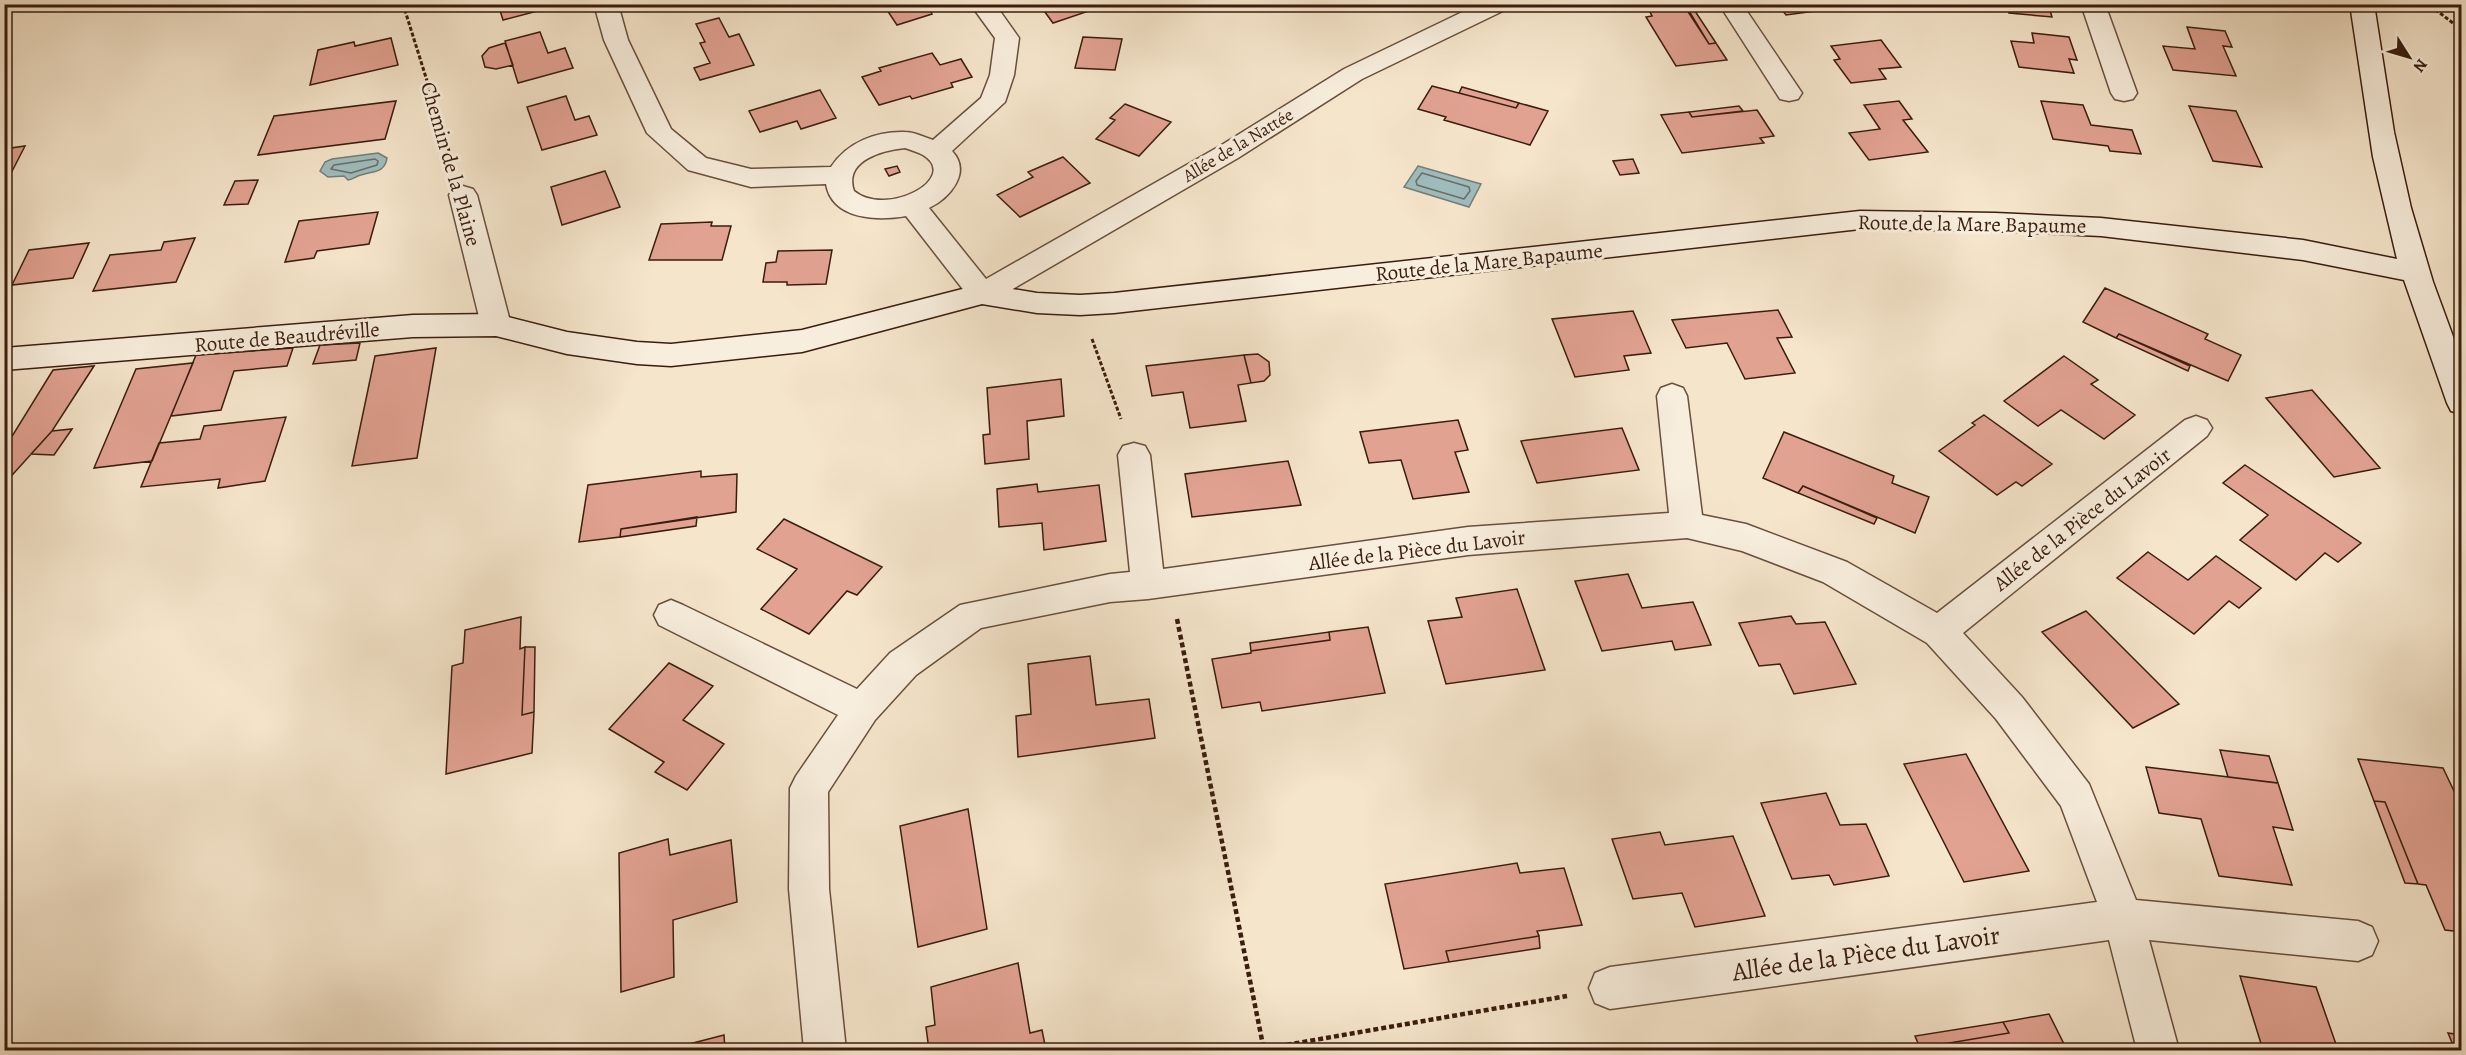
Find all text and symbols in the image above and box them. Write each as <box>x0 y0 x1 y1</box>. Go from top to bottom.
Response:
north arrow <box>2379 27 2439 87</box>
text: N <box>2408 54 2432 77</box>
street label: Chemin de la Plaine <box>414 78 488 250</box>
street label: Allée de la Nattée <box>1177 102 1298 188</box>
street label: Route de la Mare Bapaume <box>1857 208 2087 240</box>
street label: Route de la Mare Bapaume <box>1374 236 1604 288</box>
street label: Route de Beaudréville <box>193 315 381 359</box>
street label: Allée de la Pièce du Lavoir <box>1987 441 2177 598</box>
street label: Allée de la Pièce du Lavoir <box>1306 523 1527 577</box>
street label: Allée de la Pièce du Lavoir <box>1729 917 2002 990</box>

